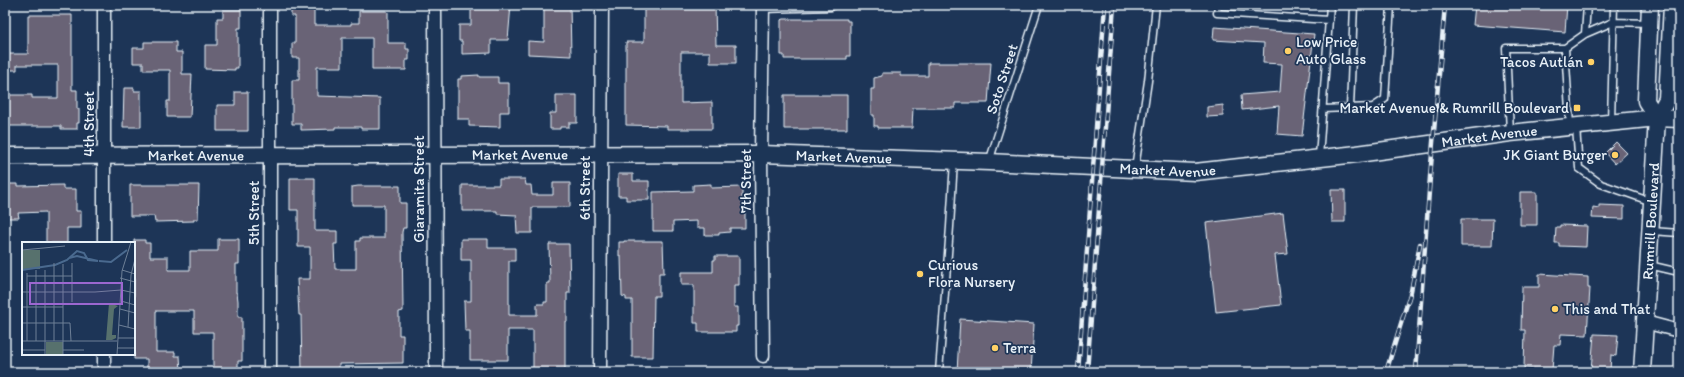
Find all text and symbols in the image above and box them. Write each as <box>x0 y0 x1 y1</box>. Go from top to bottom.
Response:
place label: Low Price Auto Glass <box>1296 33 1367 68</box>
street label: Soto Street <box>982 41 1022 116</box>
marker: Low Price Auto Glass <box>1283 46 1293 56</box>
place label: Tacos Autlán <box>1500 53 1583 71</box>
marker: Tacos Autlán <box>1586 57 1596 67</box>
street label: 4th Street <box>80 91 98 157</box>
place label: Market Avenue & Rumrill Boulevard <box>1339 99 1569 117</box>
marker: Market Avenue & Rumrill Boulevard <box>1572 103 1582 113</box>
street label: Market Avenue <box>1440 121 1538 151</box>
street label: Giaramita Street <box>410 135 428 243</box>
street label: Market Avenue <box>148 146 244 165</box>
street label: Market Avenue <box>472 146 568 164</box>
street label: Market Avenue <box>795 146 892 168</box>
place label: JK Giant Burger <box>1503 146 1607 164</box>
street label: 7th Street <box>737 149 755 213</box>
marker: JK Giant Burger <box>1610 150 1620 160</box>
street label: 6th Street <box>576 155 594 220</box>
street label: Market Avenue <box>1119 159 1217 181</box>
street label: Rumrill Boulevard <box>1638 162 1663 280</box>
street label: 5th Street <box>245 180 263 245</box>
inset map <box>22 242 135 355</box>
place label: Curious Flora Nursery <box>928 256 1015 291</box>
marker: Curious Flora Nursery <box>915 269 925 279</box>
place label: This and That <box>1563 300 1651 318</box>
marker: This and That <box>1550 304 1560 314</box>
place label: Terra <box>1003 339 1037 357</box>
marker: Terra <box>990 343 1000 353</box>

